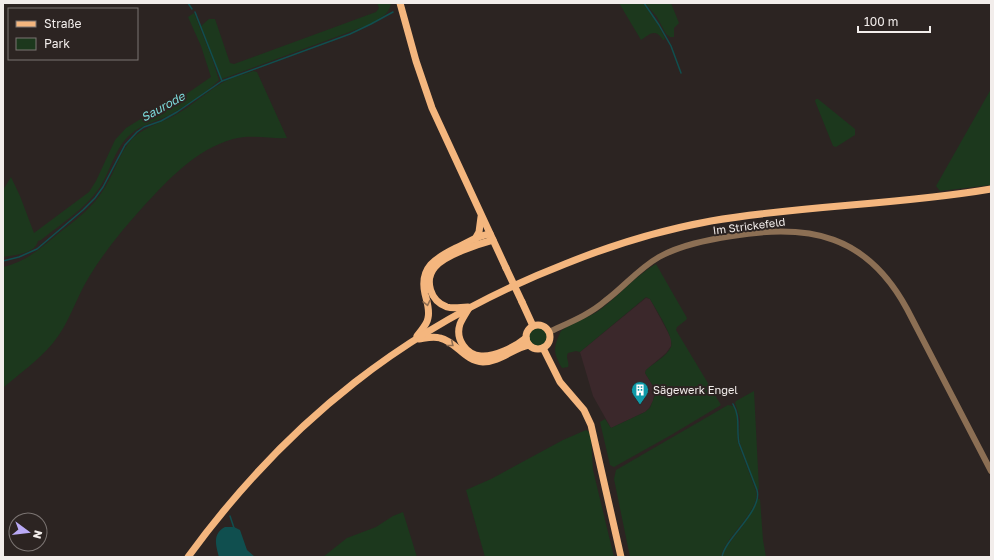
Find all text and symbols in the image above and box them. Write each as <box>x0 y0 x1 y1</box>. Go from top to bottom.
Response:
legend <box>8 8 138 60</box>
scale bar <box>858 8 930 34</box>
text: 100 m <box>864 14 898 29</box>
text: Straße <box>44 16 82 31</box>
text: Park <box>44 36 70 51</box>
water label: Saurode <box>138 88 188 125</box>
street label: Im Strickefeld <box>712 215 786 236</box>
one-way arrow <box>422 299 431 306</box>
one-way arrow <box>447 340 454 347</box>
building icon: Sägewerk Engel <box>630 380 650 405</box>
place label: Sägewerk Engel <box>653 383 738 396</box>
north arrow <box>8 512 48 552</box>
text: N <box>31 529 46 540</box>

